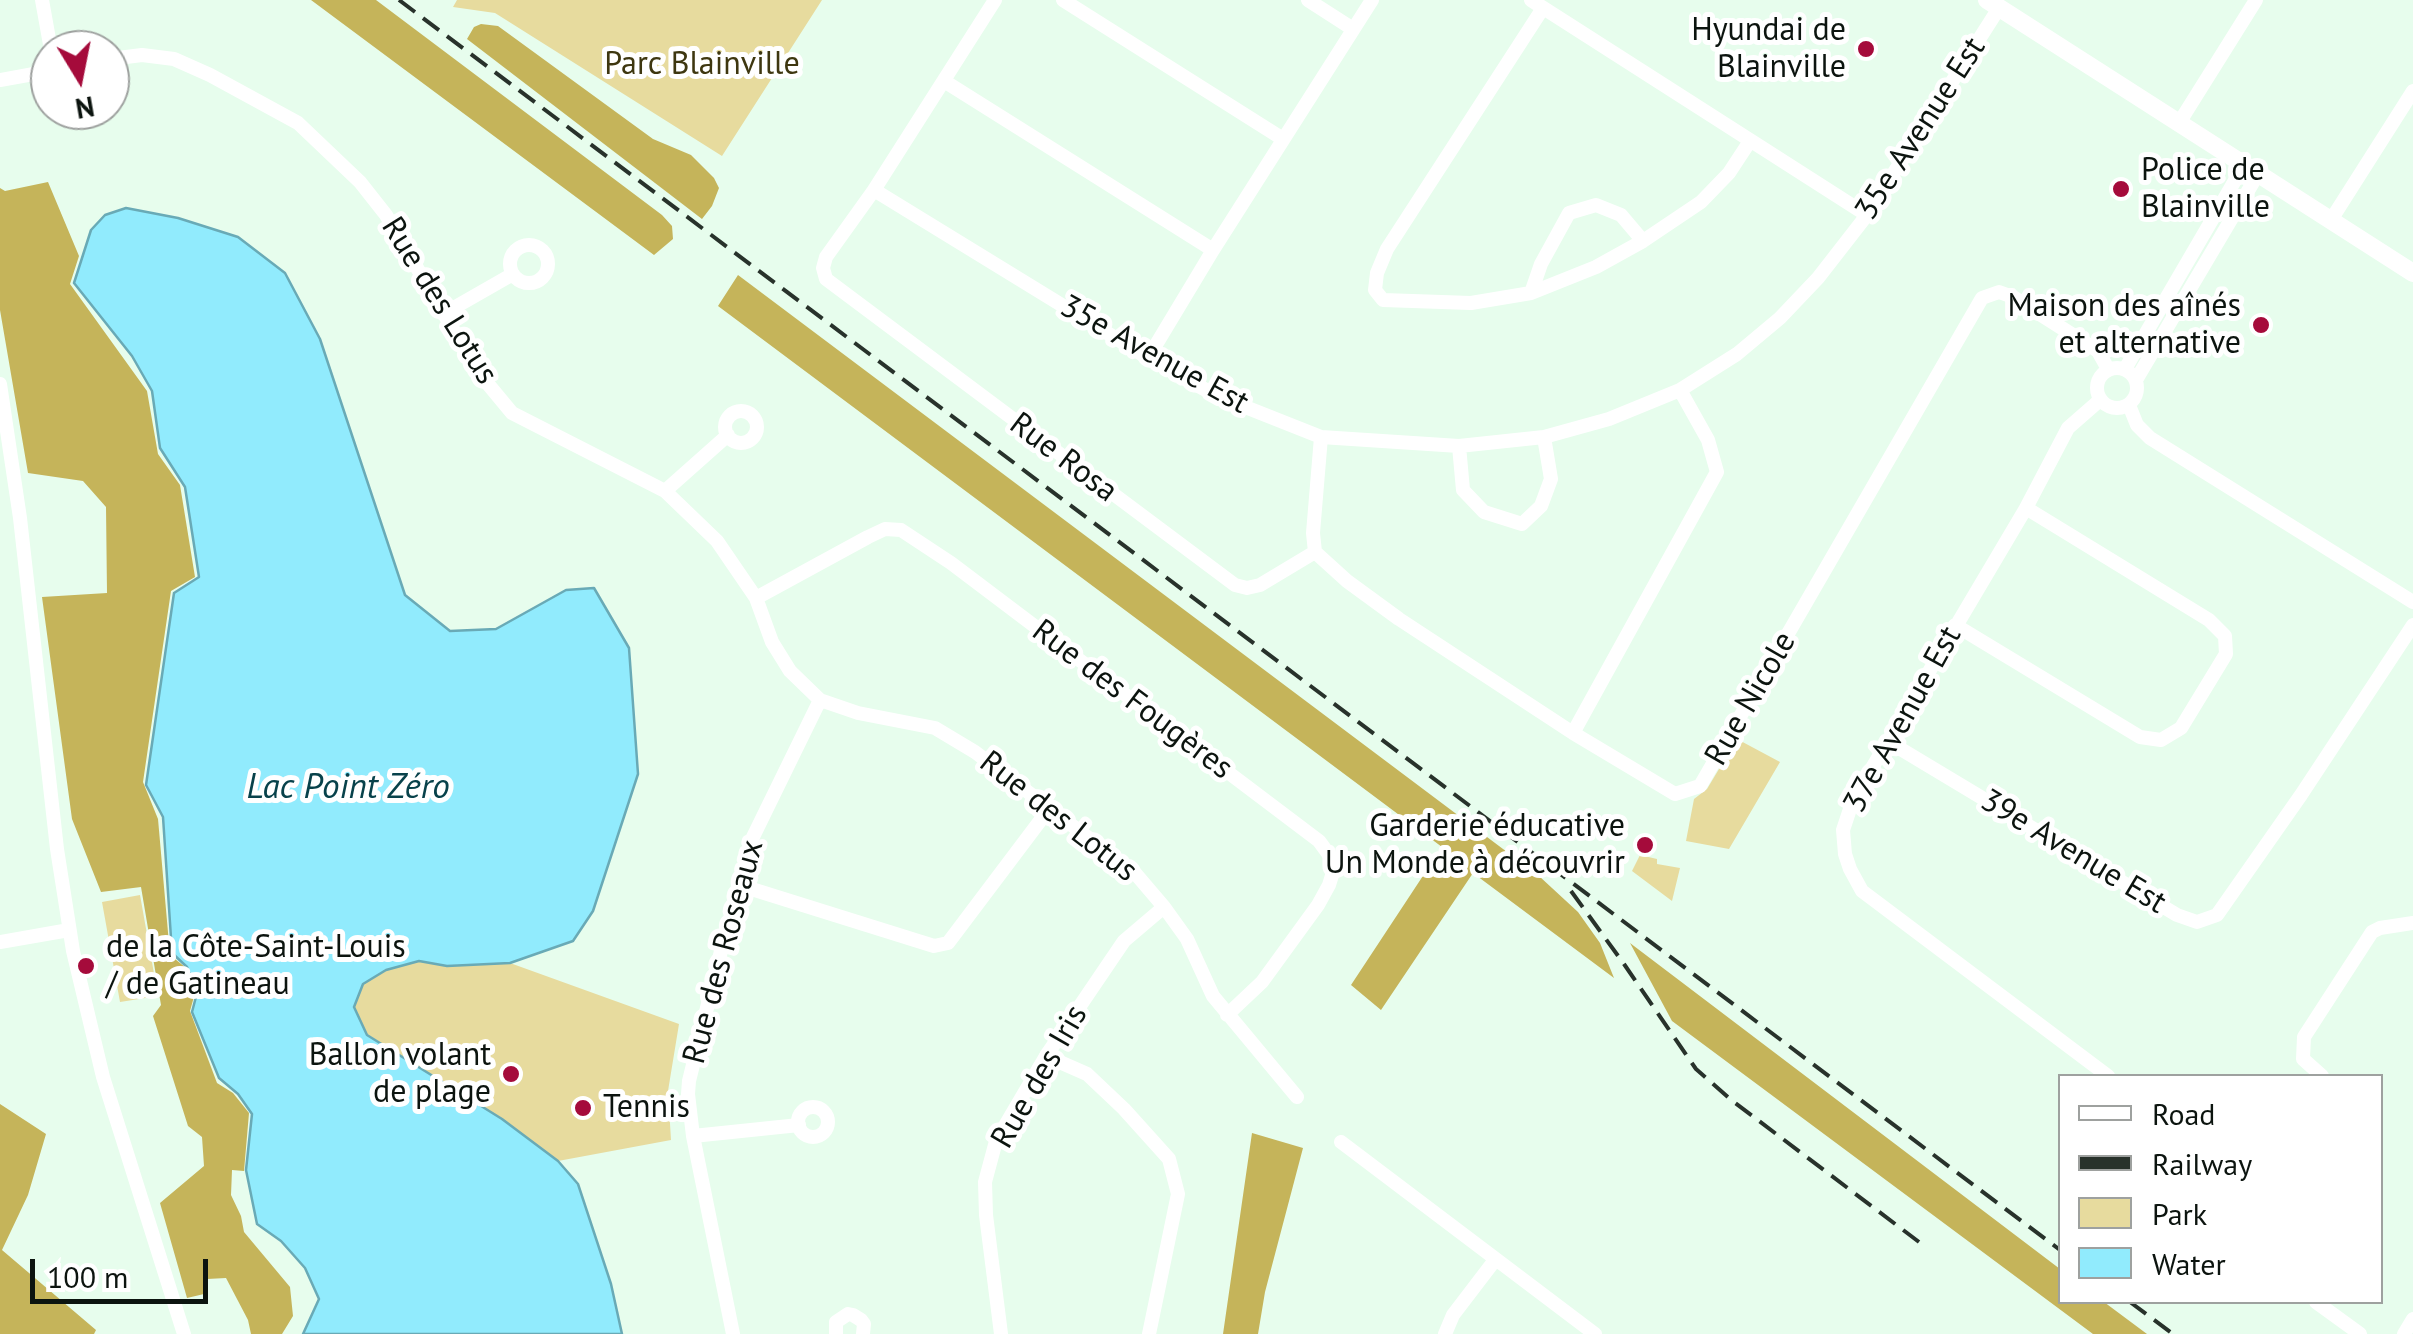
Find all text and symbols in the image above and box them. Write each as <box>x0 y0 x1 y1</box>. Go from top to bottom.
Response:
place label: Hyundai de Blainville <box>1691 12 1846 87</box>
north arrow <box>30 30 130 130</box>
street label: 35e Avenue Est <box>1848 31 1994 227</box>
marker: Hyundai de Blainville <box>1855 38 1877 60</box>
park label: Parc Blainville <box>604 46 800 84</box>
text: N <box>73 88 97 128</box>
place label: Police de Blainville <box>2141 152 2270 227</box>
marker: Police de Blainville <box>2110 178 2132 200</box>
street label: Rue des Lotus <box>372 210 506 392</box>
street label: 35e Avenue Est <box>1053 287 1255 423</box>
place label: Maison des aînés et alternative <box>2007 288 2241 363</box>
marker: Maison des aînés et alternative <box>2250 314 2272 336</box>
street label: Rue Rosa <box>1002 405 1124 511</box>
street label: Rue des Fougères <box>1024 612 1240 788</box>
street label: 37e Avenue Est <box>1836 620 1970 820</box>
street label: Rue Nicole <box>1698 626 1804 772</box>
street label: Rue des Lotus <box>971 743 1145 891</box>
water label: Lac Point Zéro <box>246 767 450 809</box>
street label: 39e Avenue Est <box>1973 782 2173 922</box>
place label: Garderie éducative Un Monde à découvrir <box>1325 808 1625 883</box>
marker: Garderie éducative Un Monde à découvrir <box>1634 834 1656 856</box>
street label: Rue des Roseaux <box>676 836 772 1068</box>
place label: de la Côte-Saint-Louis / de Gatineau <box>106 929 406 1004</box>
marker: de la Côte-Saint-Louis / de Gatineau <box>75 955 97 977</box>
street label: Rue des Iris <box>984 999 1096 1155</box>
place label: Ballon volant de plage <box>309 1037 491 1112</box>
marker: Ballon volant de plage <box>500 1063 522 1085</box>
legend <box>2058 1074 2383 1304</box>
place label: Tennis <box>603 1089 690 1127</box>
text: Road <box>2152 1094 2216 1133</box>
marker: Tennis <box>572 1097 594 1119</box>
text: Railway <box>2152 1144 2252 1183</box>
text: Park <box>2152 1194 2207 1233</box>
scale bar <box>35 1239 212 1301</box>
text: Water <box>2152 1244 2226 1283</box>
text: 100 m <box>47 1257 128 1296</box>

